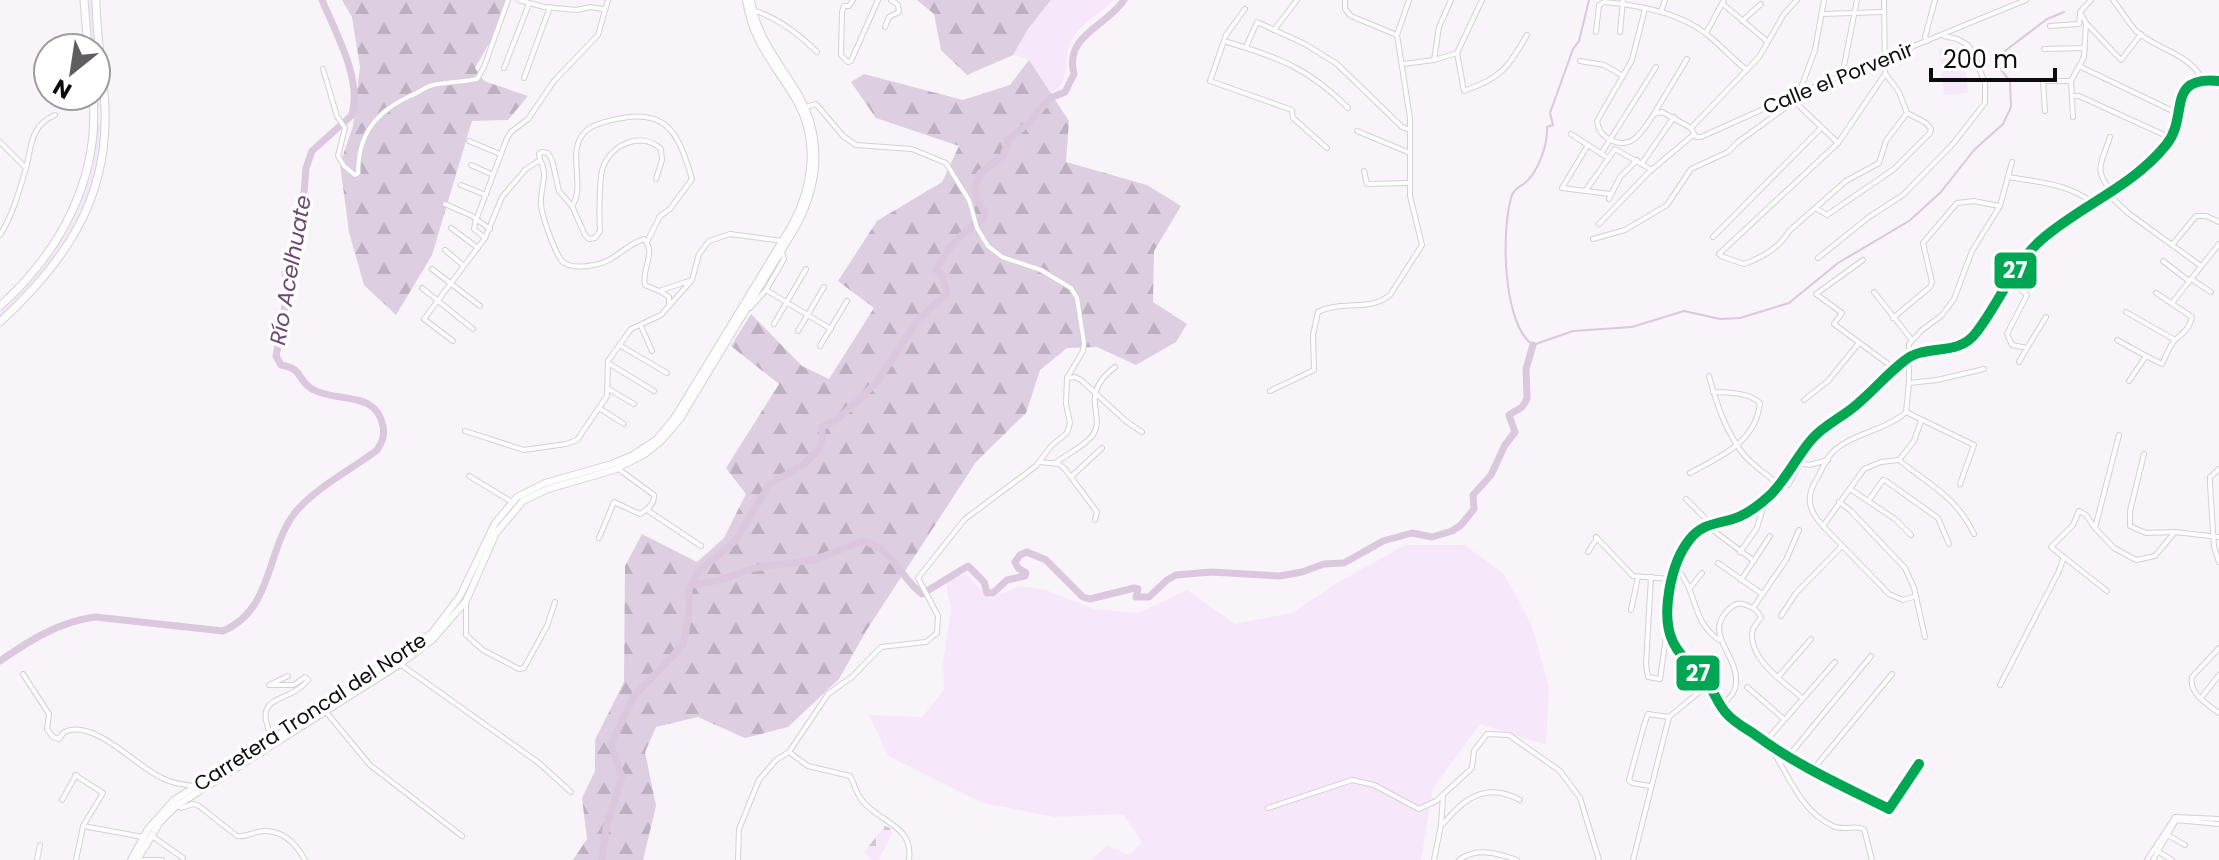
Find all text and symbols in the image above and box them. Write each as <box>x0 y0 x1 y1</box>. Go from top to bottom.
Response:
north arrow <box>32 32 112 112</box>
scale bar <box>1931 32 2055 82</box>
street label: Calle el Porvenir <box>1759 35 1917 121</box>
text: 200 m <box>1943 43 2018 76</box>
text: N <box>47 71 77 106</box>
water label: Río Acelhuate <box>262 193 319 347</box>
line badge: 27 <box>1993 251 2038 290</box>
text: 27 <box>2003 255 2027 286</box>
street label: Carretera Troncal del Norte <box>188 626 432 798</box>
line badge: 27 <box>1675 654 1721 692</box>
text: 27 <box>1686 658 1710 689</box>

